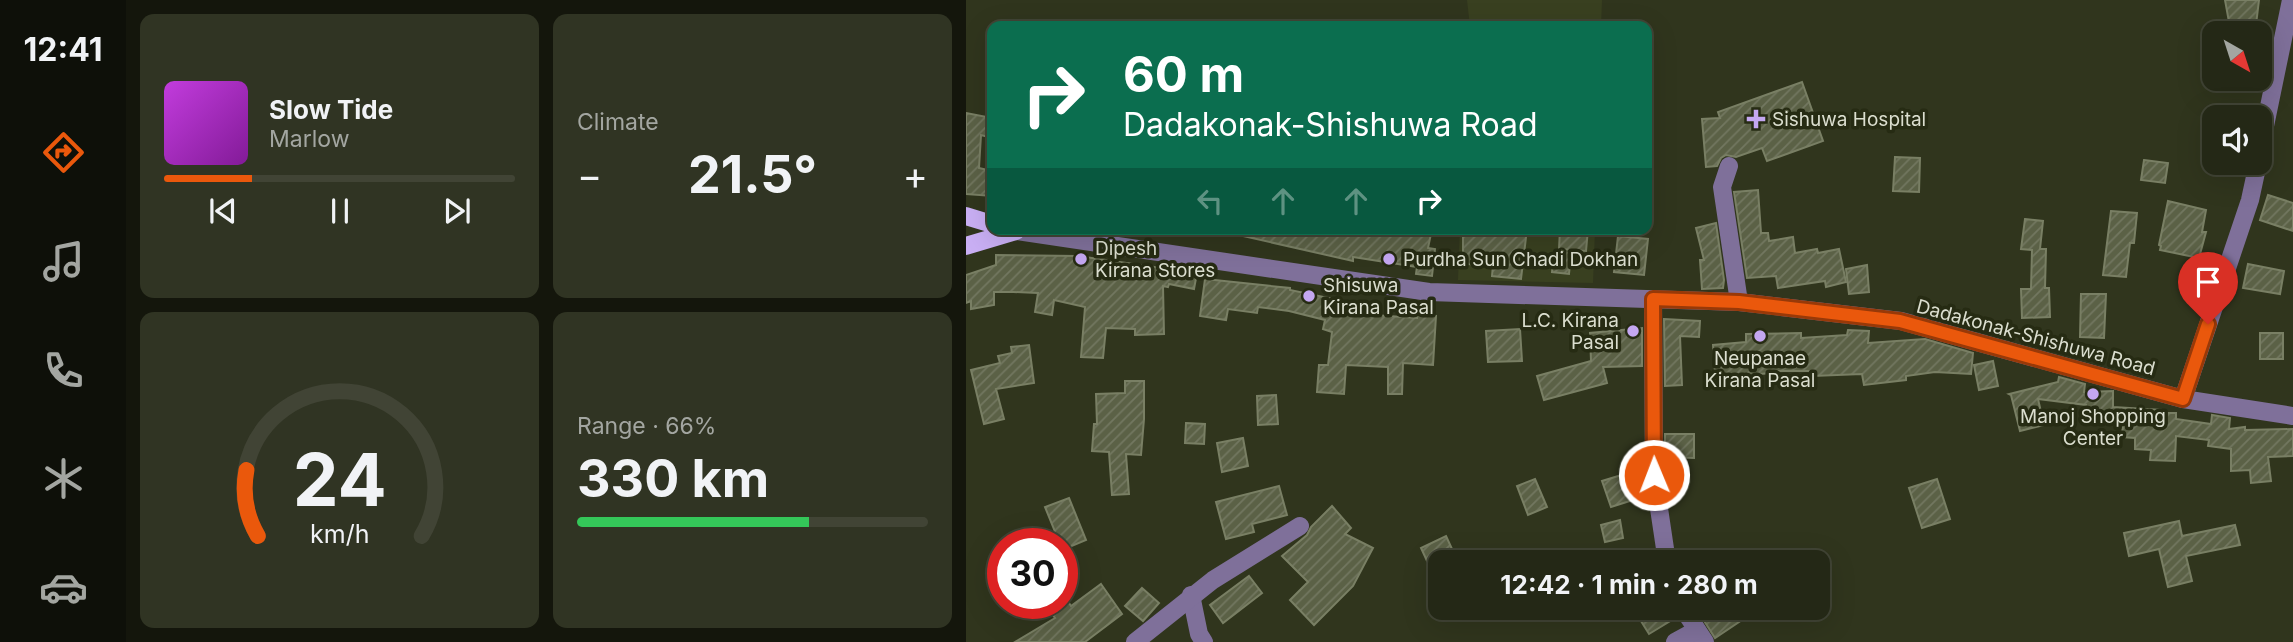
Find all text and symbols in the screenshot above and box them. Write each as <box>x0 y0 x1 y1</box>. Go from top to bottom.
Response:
north arrow <box>2202 21 2272 91</box>
map controls <box>2202 21 2272 175</box>
text: 12:41 <box>24 30 102 69</box>
text: 60 m <box>1123 45 1244 104</box>
icon: right <box>1008 49 1099 140</box>
text: Slow Tide <box>269 94 393 125</box>
text: Dadakonak-Shishuwa Road <box>1123 105 1538 144</box>
button: sound <box>2202 105 2272 175</box>
text: Climate <box>577 108 659 136</box>
place label: Sishuwa Hospital <box>1772 108 1926 131</box>
marker: Sishuwa Hospital <box>1746 109 1766 129</box>
text: Marlow <box>269 125 349 153</box>
icon: directions <box>39 128 88 177</box>
text: 21.5° <box>688 143 817 206</box>
text: − <box>577 152 602 198</box>
text: + <box>903 152 928 198</box>
icon: left <box>1191 182 1229 220</box>
icon: ahead <box>1264 182 1302 220</box>
icon: ahead <box>1337 182 1375 220</box>
icon: right <box>1410 182 1448 220</box>
icon: previous <box>204 192 242 230</box>
icon: pause <box>321 192 359 230</box>
icon: next <box>438 192 476 230</box>
icon: music <box>39 237 88 286</box>
place label: Dipesh Kirana Stores <box>1095 237 1215 282</box>
place label: Purdha Sun Chadi Dokhan <box>1403 248 1638 271</box>
marker: Dipesh Kirana Stores <box>1073 251 1089 267</box>
marker: Purdha Sun Chadi Dokhan <box>1381 251 1397 267</box>
pin <box>2178 252 2238 324</box>
icon: arrive <box>2189 263 2227 301</box>
place label: Shisuwa Kirana Pasal <box>1323 274 1434 319</box>
marker: Shisuwa Kirana Pasal <box>1301 288 1317 304</box>
street label: Dadakonak-Shishuwa Road <box>1914 295 2158 380</box>
place label: L.C. Kirana Pasal <box>1522 309 1619 354</box>
marker: L.C. Kirana Pasal <box>1625 323 1641 339</box>
marker: Neupanae Kirana Pasal <box>1752 328 1768 344</box>
icon: phone <box>39 346 88 395</box>
place label: Neupanae Kirana Pasal <box>1705 347 1815 392</box>
marker: Manoj Shopping Center <box>2085 386 2101 402</box>
place label: Manoj Shopping Center <box>2020 405 2166 450</box>
text: Range · 66% <box>577 412 716 440</box>
text: 24 <box>293 435 386 524</box>
position arrow <box>1617 438 1691 512</box>
text: 330 km <box>577 447 769 510</box>
icon: climate <box>39 454 88 503</box>
text: km/h <box>310 519 369 549</box>
speed limit sign: 30 <box>987 528 1078 619</box>
icon: car <box>39 563 88 612</box>
text: 12:42 · 1 min · 280 m <box>1500 569 1758 600</box>

